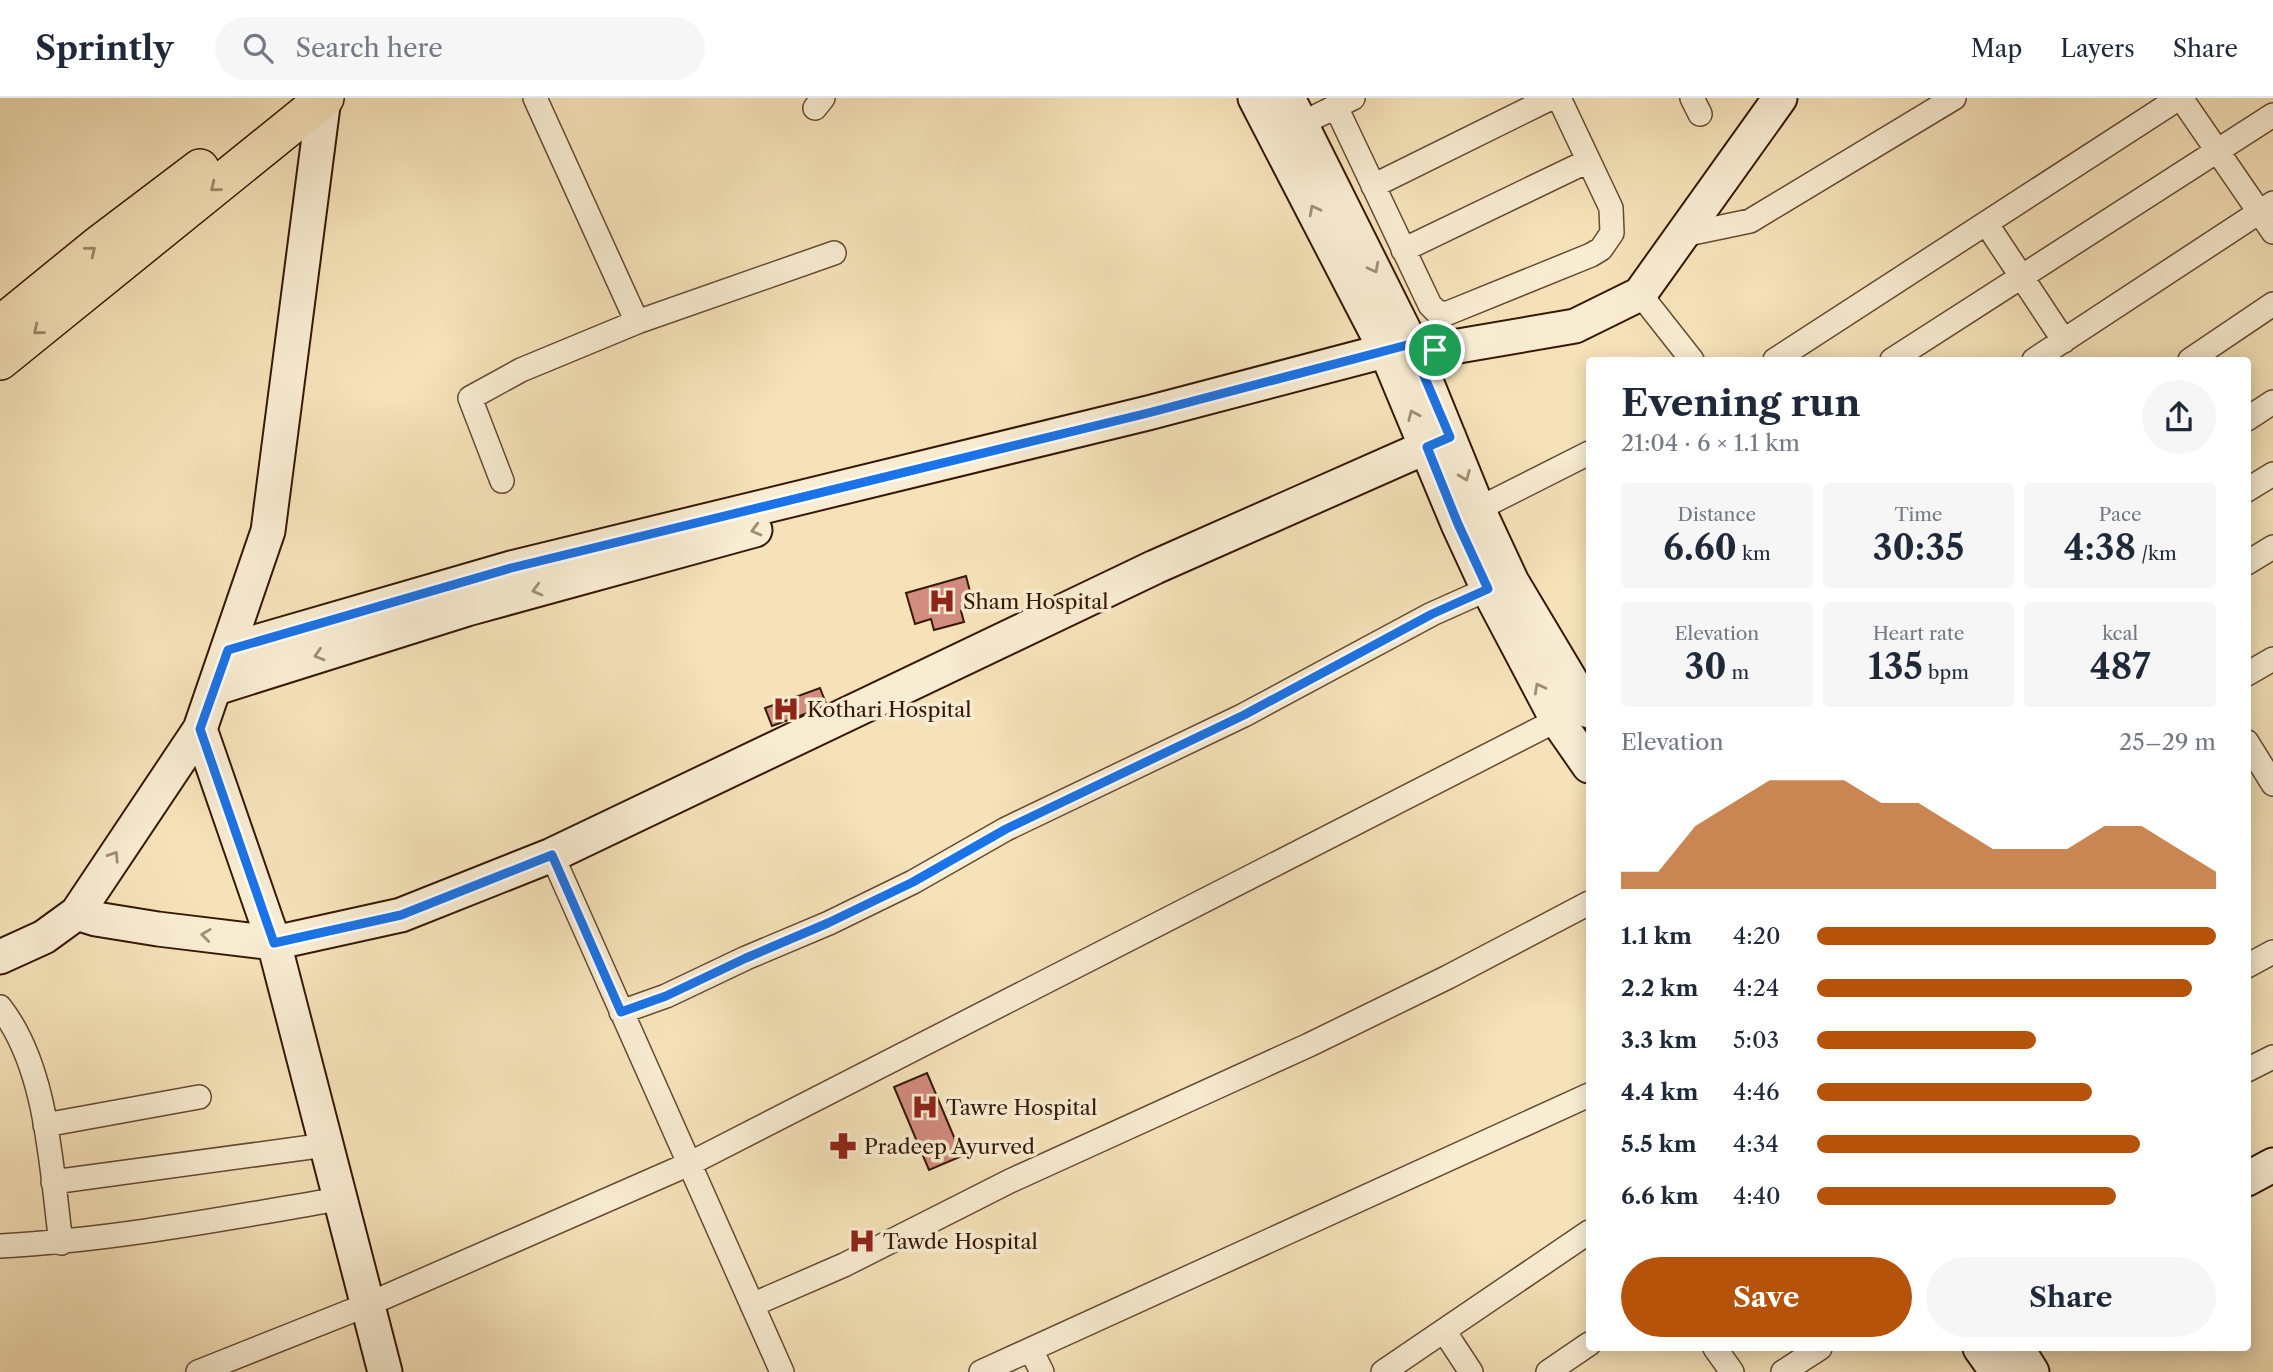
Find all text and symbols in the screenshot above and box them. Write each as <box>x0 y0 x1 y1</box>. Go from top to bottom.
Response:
search box <box>215 17 705 80</box>
text: Sprintly <box>35 28 173 69</box>
icon: search <box>239 29 277 67</box>
text: Search here <box>295 32 443 64</box>
text: Map <box>1971 34 2022 63</box>
text: Layers <box>2060 34 2135 63</box>
text: Share <box>2173 34 2238 63</box>
one-way arrow <box>210 179 223 191</box>
one-way arrow <box>1308 205 1322 217</box>
one-way arrow <box>83 247 96 259</box>
one-way arrow <box>1365 261 1379 273</box>
pin <box>1405 320 1465 380</box>
one-way arrow <box>33 322 46 334</box>
icon: arrive <box>1416 331 1454 369</box>
text: Evening run <box>1621 379 1861 426</box>
button: share <box>2142 380 2216 454</box>
one-way arrow <box>1407 409 1421 422</box>
text: 21:04 · 6 × 1.1 km <box>1621 429 1800 457</box>
one-way arrow <box>1457 470 1471 482</box>
text: Distance <box>1678 503 1756 526</box>
text: Time <box>1894 503 1943 526</box>
text: Pace <box>2099 503 2142 526</box>
one-way arrow <box>750 522 762 536</box>
text: 6.60 <box>1663 526 1737 569</box>
text: 30:35 <box>1873 526 1964 569</box>
text: 4:38 <box>2064 526 2136 569</box>
text: km <box>1737 542 1771 565</box>
text: /km <box>2136 542 2177 565</box>
one-way arrow <box>531 582 543 596</box>
hospital icon: Sham Hospital <box>927 586 957 616</box>
place label: Sham Hospital <box>963 589 1109 614</box>
text: Elevation <box>1674 622 1759 645</box>
text: Heart rate <box>1873 622 1964 645</box>
text: kcal <box>2102 622 2138 645</box>
text: 30 <box>1684 645 1726 688</box>
text: 135 <box>1868 645 1923 688</box>
text: 487 <box>2090 645 2150 688</box>
one-way arrow <box>313 647 325 662</box>
text: m <box>1726 661 1749 684</box>
text: bpm <box>1923 661 1969 684</box>
one-way arrow <box>1534 682 1548 695</box>
hospital icon: Kothari Hospital <box>771 694 801 724</box>
place label: Kothari Hospital <box>807 697 972 722</box>
text: Elevation <box>1621 728 1724 756</box>
text: 25–29 m <box>2119 728 2216 756</box>
one-way arrow <box>106 850 119 863</box>
text: 1.1 km <box>1621 922 1692 950</box>
text: 4:20 <box>1733 922 1781 950</box>
one-way arrow <box>200 927 212 942</box>
text: 2.2 km <box>1621 974 1698 1002</box>
text: 4:24 <box>1733 974 1779 1002</box>
text: 3.3 km <box>1621 1026 1697 1054</box>
text: 5:03 <box>1733 1026 1779 1054</box>
text: 4.4 km <box>1621 1078 1698 1106</box>
text: 4:46 <box>1733 1078 1780 1106</box>
hospital icon: Tawre Hospital <box>910 1092 940 1122</box>
place label: Tawre Hospital <box>946 1095 1097 1120</box>
text: 5.5 km <box>1621 1130 1697 1158</box>
text: 4:34 <box>1733 1130 1779 1158</box>
pharmacy icon: Pradeep Ayurved <box>828 1131 858 1161</box>
place label: Pradeep Ayurved <box>864 1134 1035 1159</box>
text: 6.6 km <box>1621 1182 1699 1210</box>
text: 4:40 <box>1733 1182 1781 1210</box>
hospital icon: Tawde Hospital <box>847 1226 877 1256</box>
place label: Tawde Hospital <box>883 1229 1038 1254</box>
button: Save <box>1621 1257 1912 1337</box>
button: Share <box>1926 1257 2216 1337</box>

